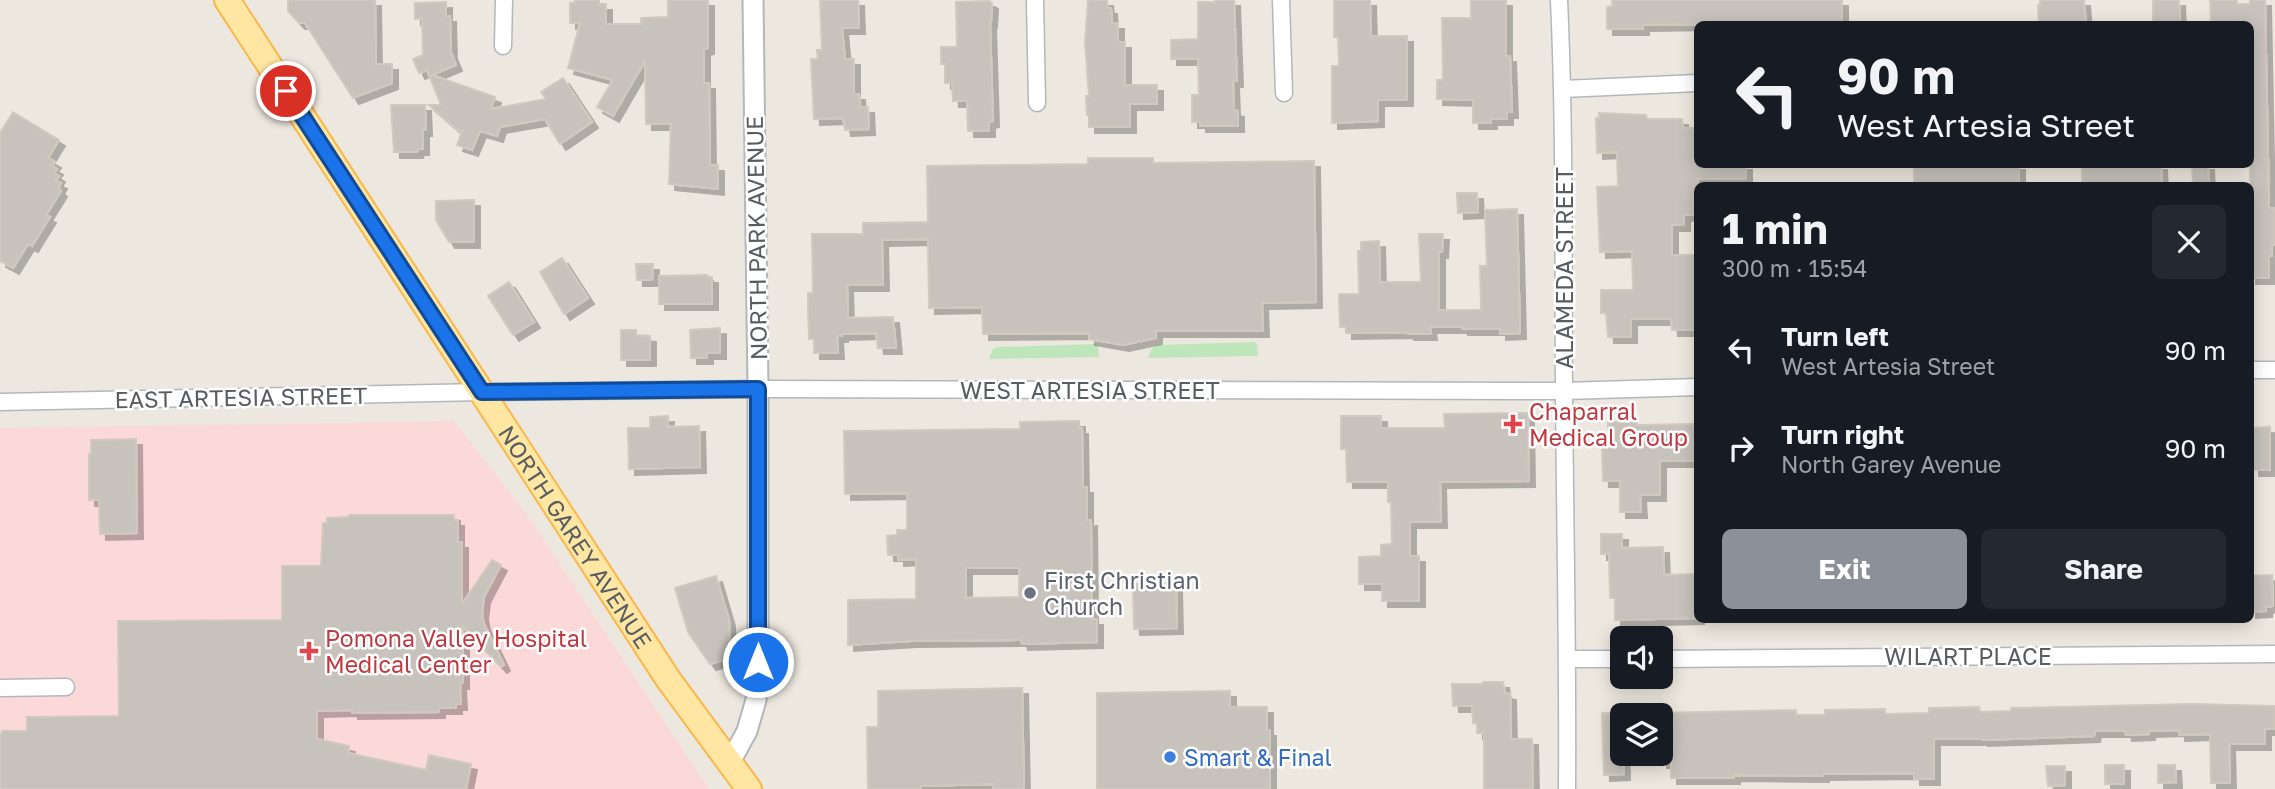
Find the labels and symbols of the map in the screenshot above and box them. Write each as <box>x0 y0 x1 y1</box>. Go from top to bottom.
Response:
pin <box>256 61 316 121</box>
street label: NORTH PARK AVENUE <box>740 116 772 360</box>
street label: ALAMEDA STREET <box>1550 167 1578 369</box>
street label: WEST ARTESIA STREET <box>960 376 1220 404</box>
street label: EAST ARTESIA STREET <box>114 381 368 413</box>
place label: Chaparral Medical Group <box>1529 397 1688 451</box>
marker: Chaparral Medical Group <box>1503 414 1523 434</box>
street label: NORTH GAREY AVENUE <box>493 420 658 653</box>
place label: First Christian Church <box>1044 566 1200 620</box>
marker: First Christian Church <box>1022 585 1038 601</box>
place label: Pomona Valley Hospital Medical Center <box>325 624 587 678</box>
position arrow <box>721 625 795 699</box>
marker: Pomona Valley Hospital Medical Center <box>299 641 319 661</box>
street label: WILART PLACE <box>1884 642 2052 670</box>
place label: Smart & Final <box>1184 743 1332 771</box>
marker: Smart & Final <box>1162 749 1178 765</box>

